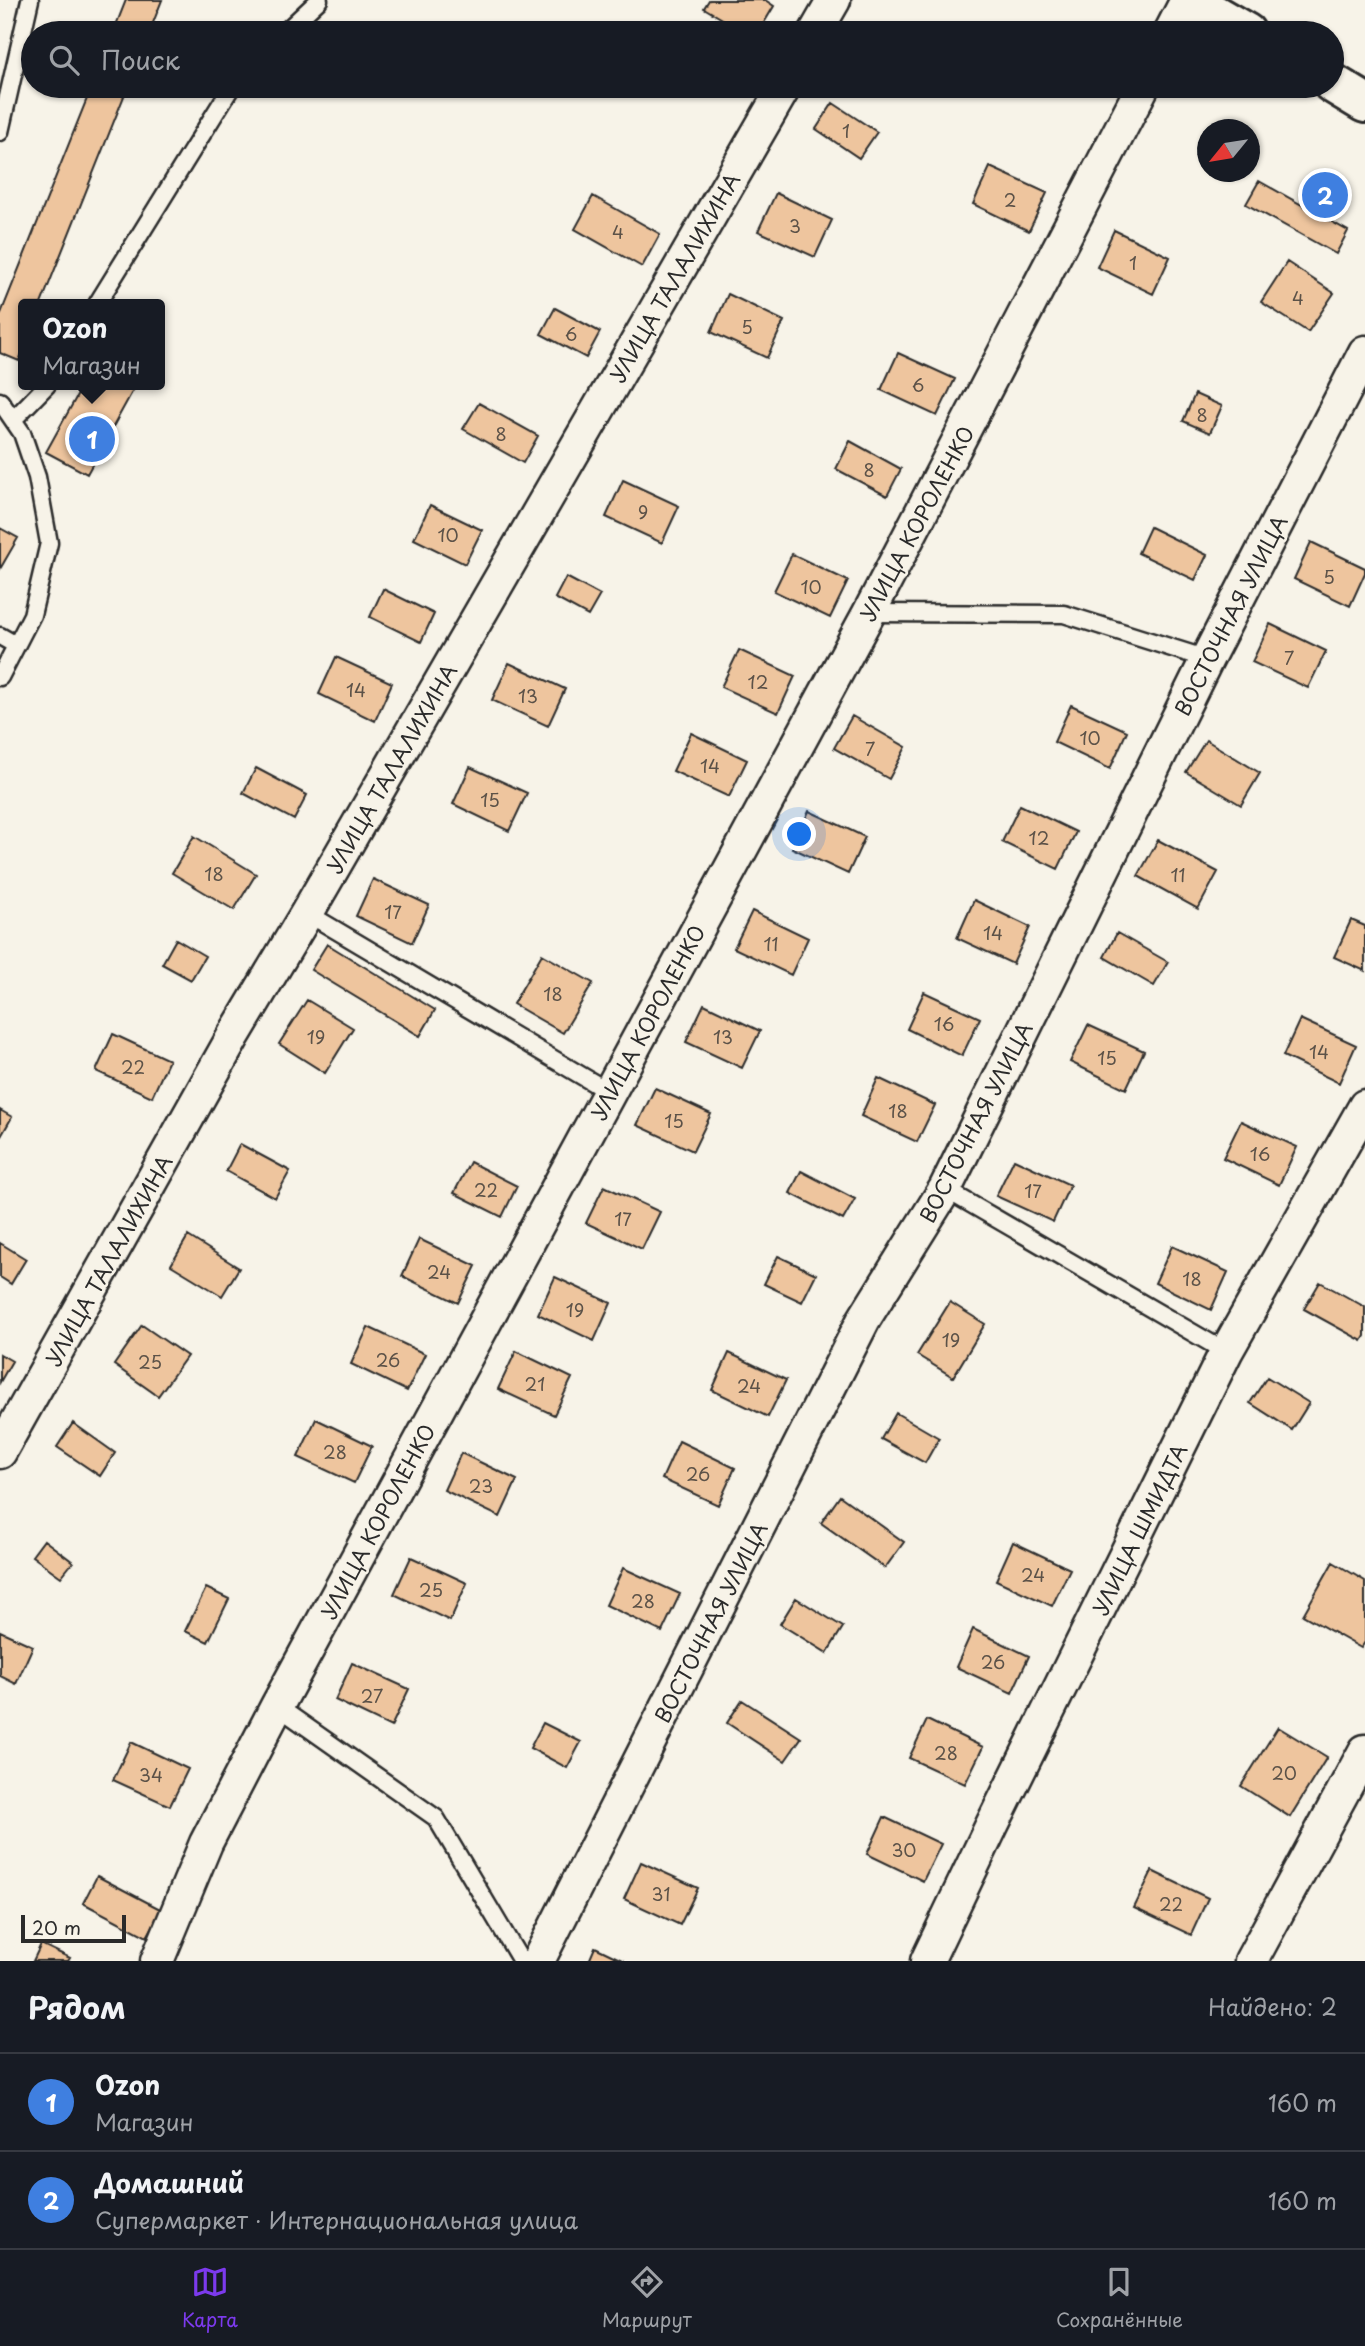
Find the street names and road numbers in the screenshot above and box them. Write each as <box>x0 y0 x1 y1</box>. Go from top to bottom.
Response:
street label: УЛИЦА ТАЛАЛИХИНА <box>601 166 747 388</box>
street label: УЛИЦА КОРОЛЕНКО <box>851 420 981 626</box>
street label: ВОСТОЧНАЯ УЛИЦА <box>1165 509 1295 721</box>
street label: УЛИЦА ТАЛАЛИХИНА <box>318 657 464 879</box>
street label: УЛИЦА КОРОЛЕНКО <box>582 919 712 1125</box>
street label: ВОСТОЧНАЯ УЛИЦА <box>910 1016 1040 1228</box>
street label: УЛИЦА ТАЛАЛИХИНА <box>37 1149 179 1371</box>
street label: УЛИЦА КОРОЛЕНКО <box>312 1418 442 1624</box>
street label: УЛИЦА ШМИДТА <box>1084 1438 1194 1620</box>
street label: ВОСТОЧНАЯ УЛИЦА <box>645 1516 775 1728</box>

